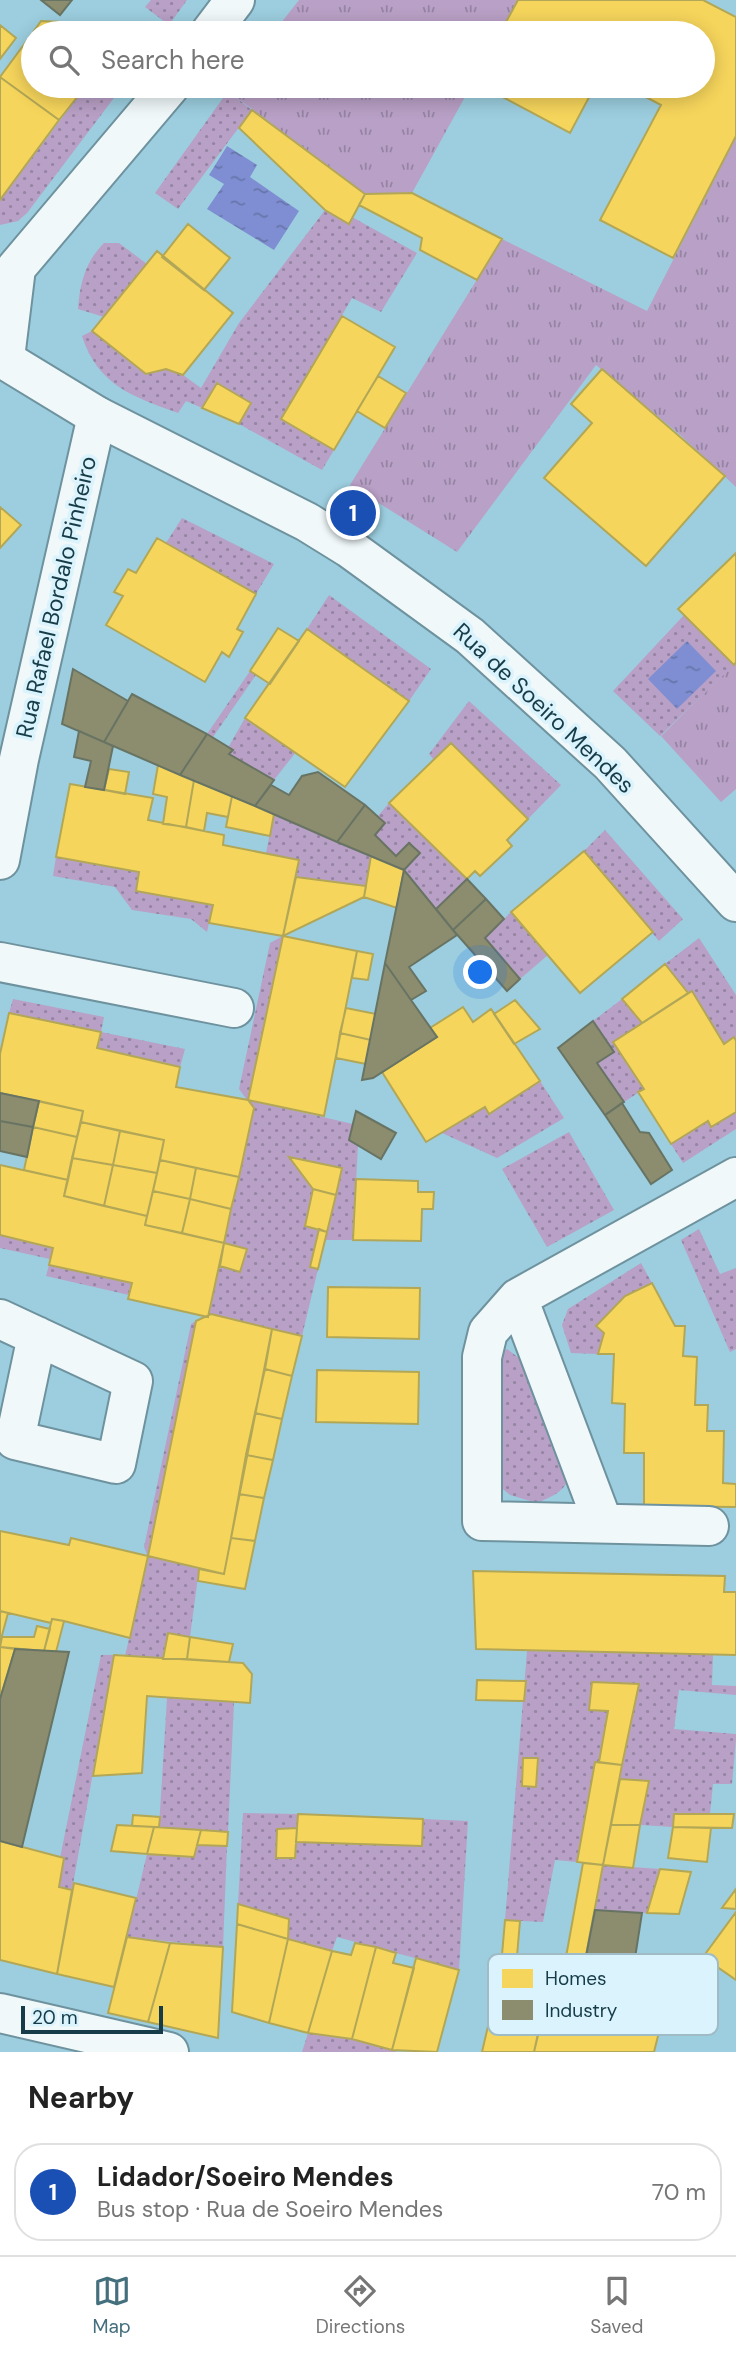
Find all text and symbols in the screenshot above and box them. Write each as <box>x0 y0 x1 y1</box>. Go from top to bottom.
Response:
search box <box>21 21 715 98</box>
icon: search <box>45 41 83 79</box>
text: Search here <box>101 43 244 77</box>
street label: Rua Rafael Bordalo Pinheiro <box>9 453 103 741</box>
pin: 1 <box>330 487 376 539</box>
street label: Rua de Soeiro Mendes <box>447 616 641 800</box>
your location <box>463 955 497 989</box>
legend <box>488 1954 718 2035</box>
text: Homes <box>545 1966 606 1991</box>
text: Industry <box>545 1998 618 2023</box>
scale bar <box>21 2003 163 2035</box>
text: 20 m <box>32 2005 78 2030</box>
text: Nearby <box>28 2078 134 2117</box>
text: Lidador/Soeiro Mendes <box>97 2160 394 2194</box>
text: 1 <box>49 2177 57 2207</box>
text: 70 m <box>652 2177 706 2207</box>
text: Bus stop · Rua de Soeiro Mendes <box>97 2194 443 2224</box>
tab: Map <box>93 2272 131 2339</box>
tab: Directions <box>316 2272 405 2339</box>
tab: Saved <box>590 2272 643 2339</box>

